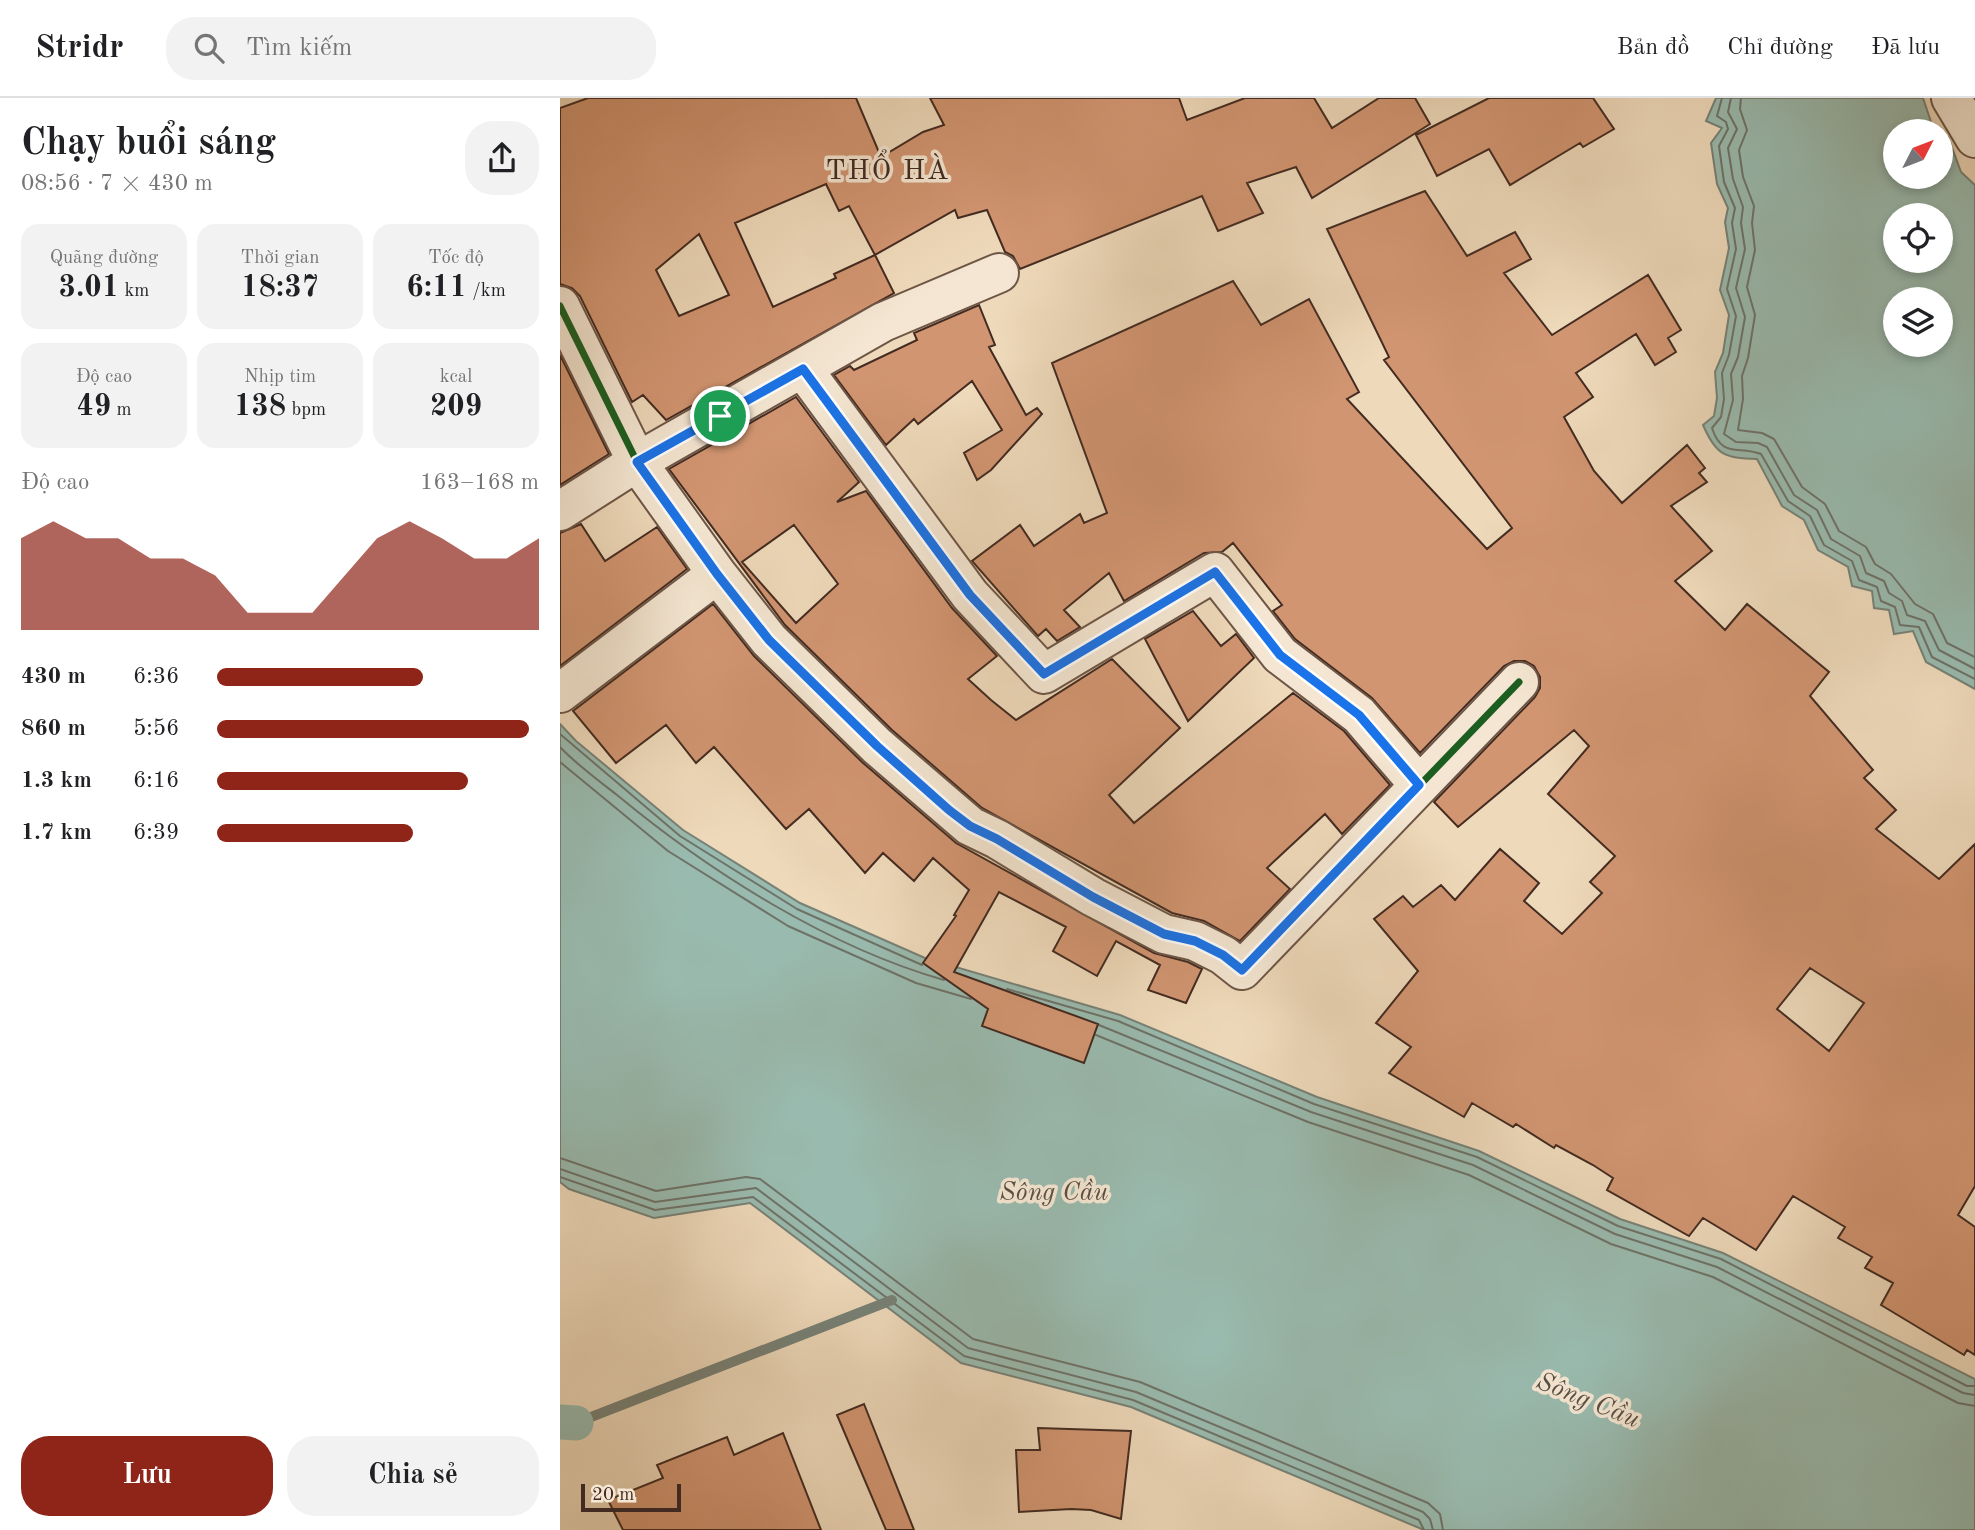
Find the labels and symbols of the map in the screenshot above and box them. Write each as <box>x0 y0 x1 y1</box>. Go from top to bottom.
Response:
north arrow <box>1883 119 1953 189</box>
district label: THỔ HÀ <box>826 149 950 186</box>
pin <box>690 386 750 446</box>
water label: Sông Cầu <box>1000 1178 1109 1206</box>
water label: Sông Cầu <box>1533 1367 1644 1434</box>
scale bar <box>581 1481 681 1513</box>

